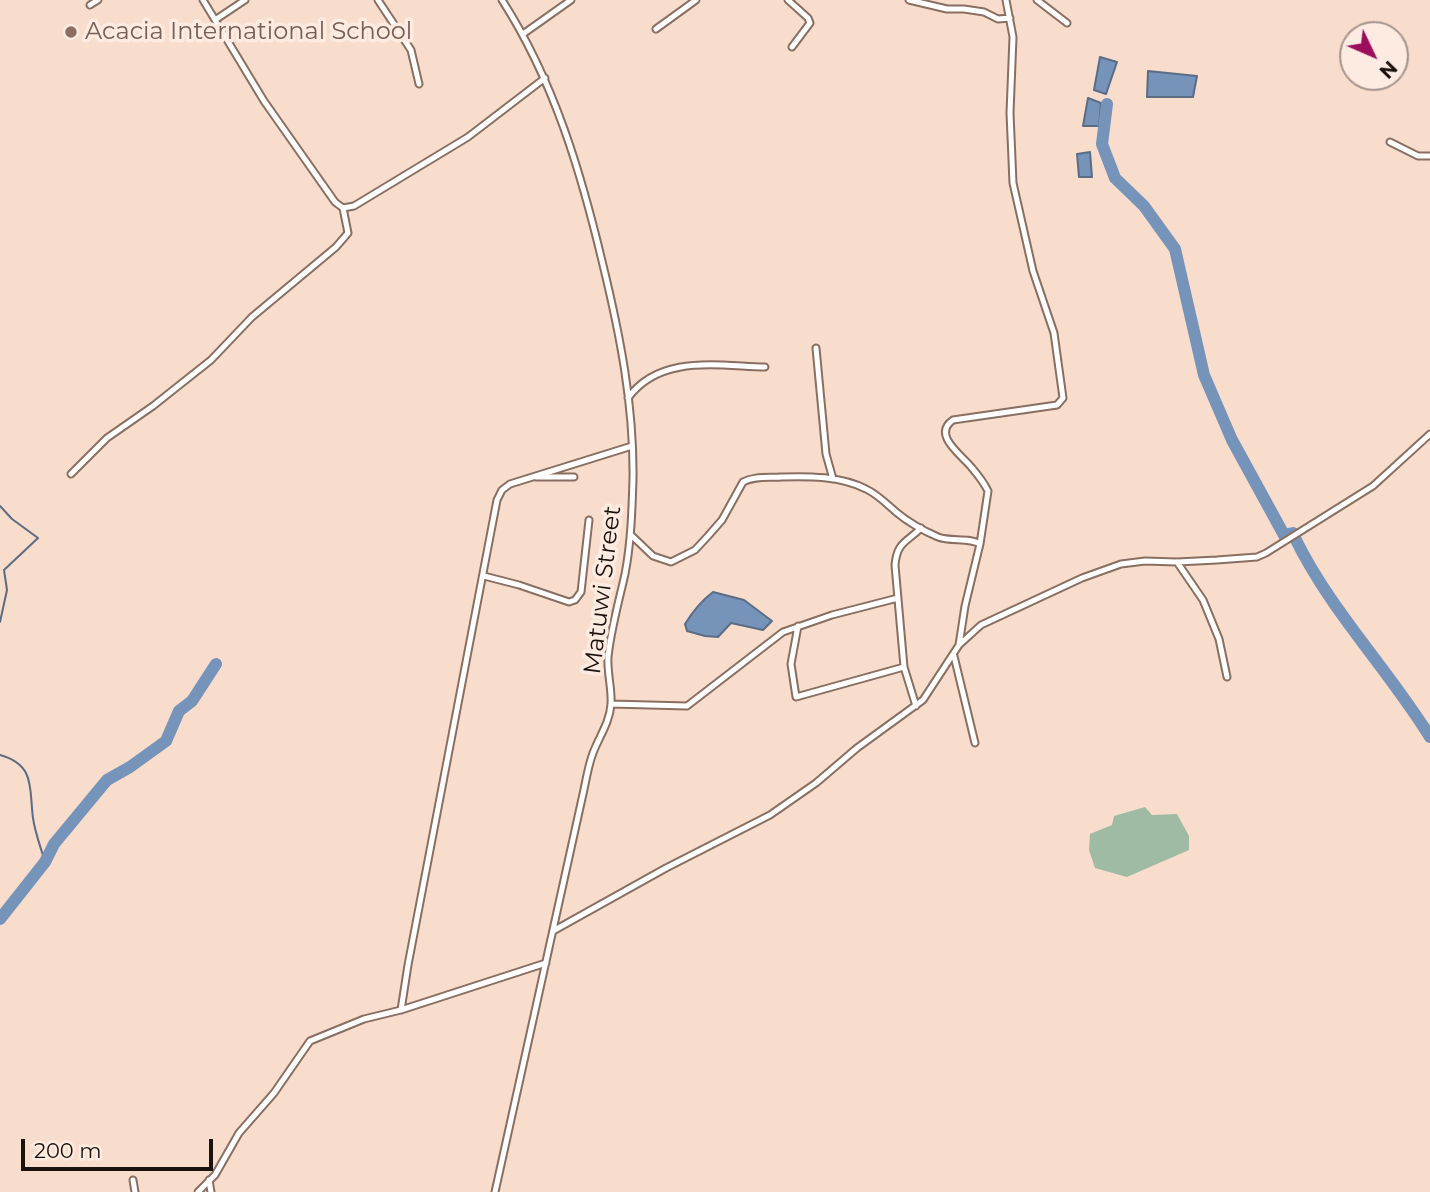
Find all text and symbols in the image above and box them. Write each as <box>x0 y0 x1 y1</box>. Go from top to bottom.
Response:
place label: Acacia International School <box>85 18 412 46</box>
north arrow <box>1339 21 1409 91</box>
marker: Acacia International School <box>63 24 79 40</box>
text: N <box>1374 56 1402 83</box>
street label: Matuwi Street <box>578 504 628 676</box>
scale bar <box>24 1126 217 1170</box>
text: 200 m <box>34 1138 101 1163</box>

